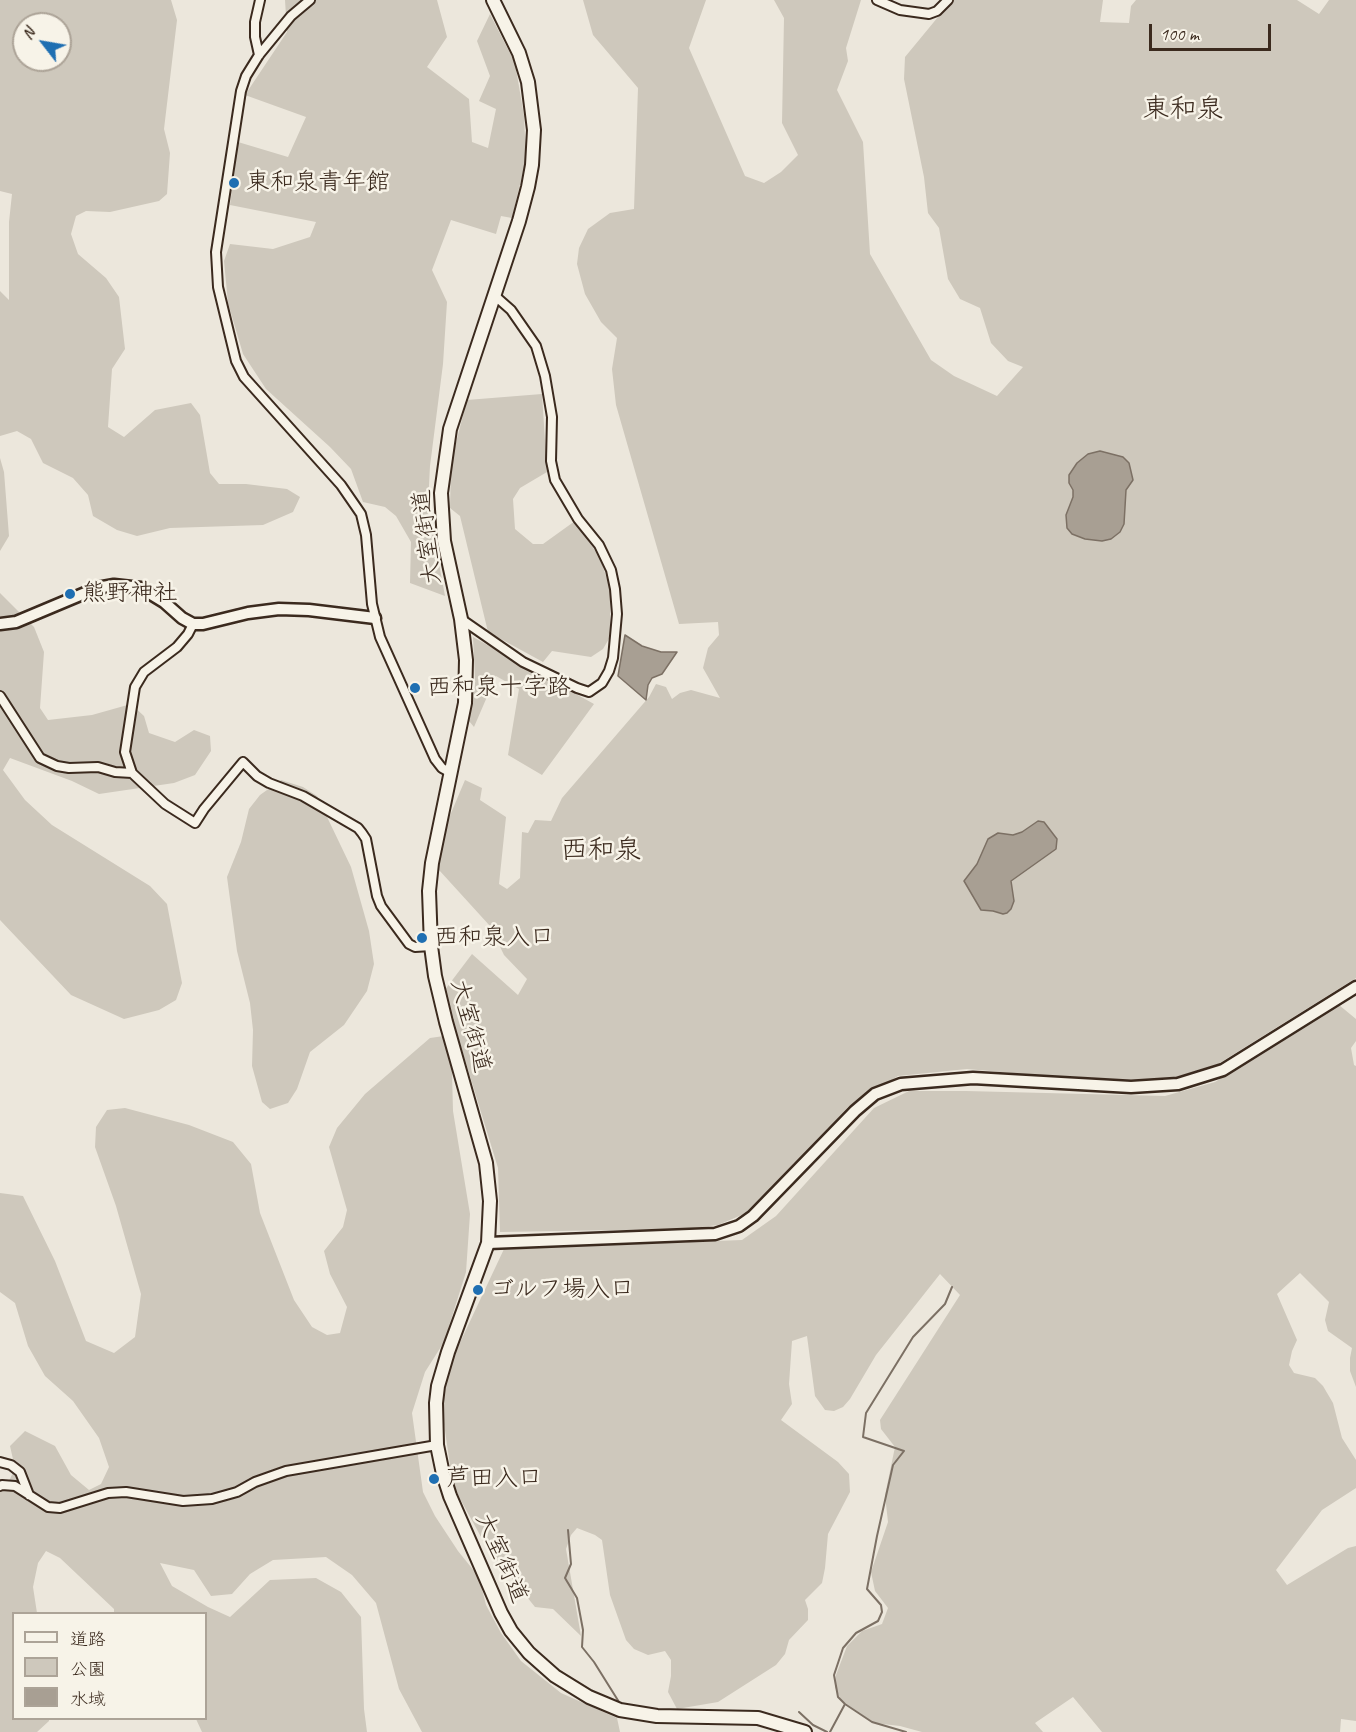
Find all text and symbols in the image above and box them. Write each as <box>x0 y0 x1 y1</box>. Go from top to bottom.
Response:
north arrow <box>12 12 72 72</box>
scale bar <box>1152 12 1274 50</box>
text: 100 m <box>1160 23 1199 45</box>
text: N <box>17 24 39 43</box>
district label: 東和泉 <box>1143 94 1223 126</box>
place label: 東和泉青年館 <box>246 169 390 197</box>
marker: 東和泉青年館 <box>227 176 241 190</box>
street label: 大室街道 <box>408 488 448 586</box>
place label: 熊野神社 <box>82 580 178 608</box>
marker: 熊野神社 <box>63 587 77 601</box>
place label: 西和泉十字路 <box>427 674 571 702</box>
marker: 西和泉十字路 <box>408 681 422 695</box>
district label: 西和泉 <box>561 835 641 867</box>
place label: 西和泉入口 <box>434 924 554 952</box>
marker: 西和泉入口 <box>415 931 429 945</box>
street label: 大室街道 <box>444 976 496 1076</box>
place label: ゴルフ場入口 <box>490 1276 634 1304</box>
marker: ゴルフ場入口 <box>471 1283 485 1297</box>
place label: 芦田入口 <box>446 1465 542 1493</box>
marker: 芦田入口 <box>427 1472 441 1486</box>
street label: 大室街道 <box>468 1508 534 1608</box>
legend <box>12 1612 207 1720</box>
text: 道路 <box>70 1628 106 1650</box>
text: 公園 <box>70 1658 106 1680</box>
text: 水域 <box>70 1688 106 1710</box>

